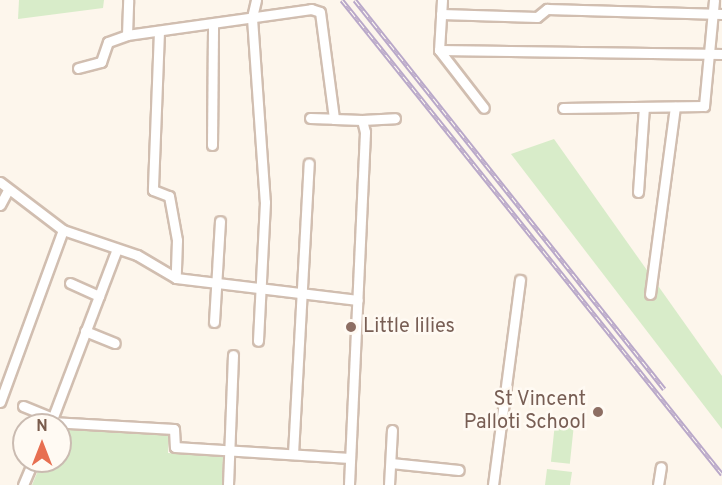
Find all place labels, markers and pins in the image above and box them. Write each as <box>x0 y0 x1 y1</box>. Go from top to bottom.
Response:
place label: Little lilies <box>363 315 455 339</box>
marker: Little lilies <box>344 320 358 334</box>
place label: St Vincent Palloti School <box>464 388 586 435</box>
marker: St Vincent Palloti School <box>591 405 605 419</box>

